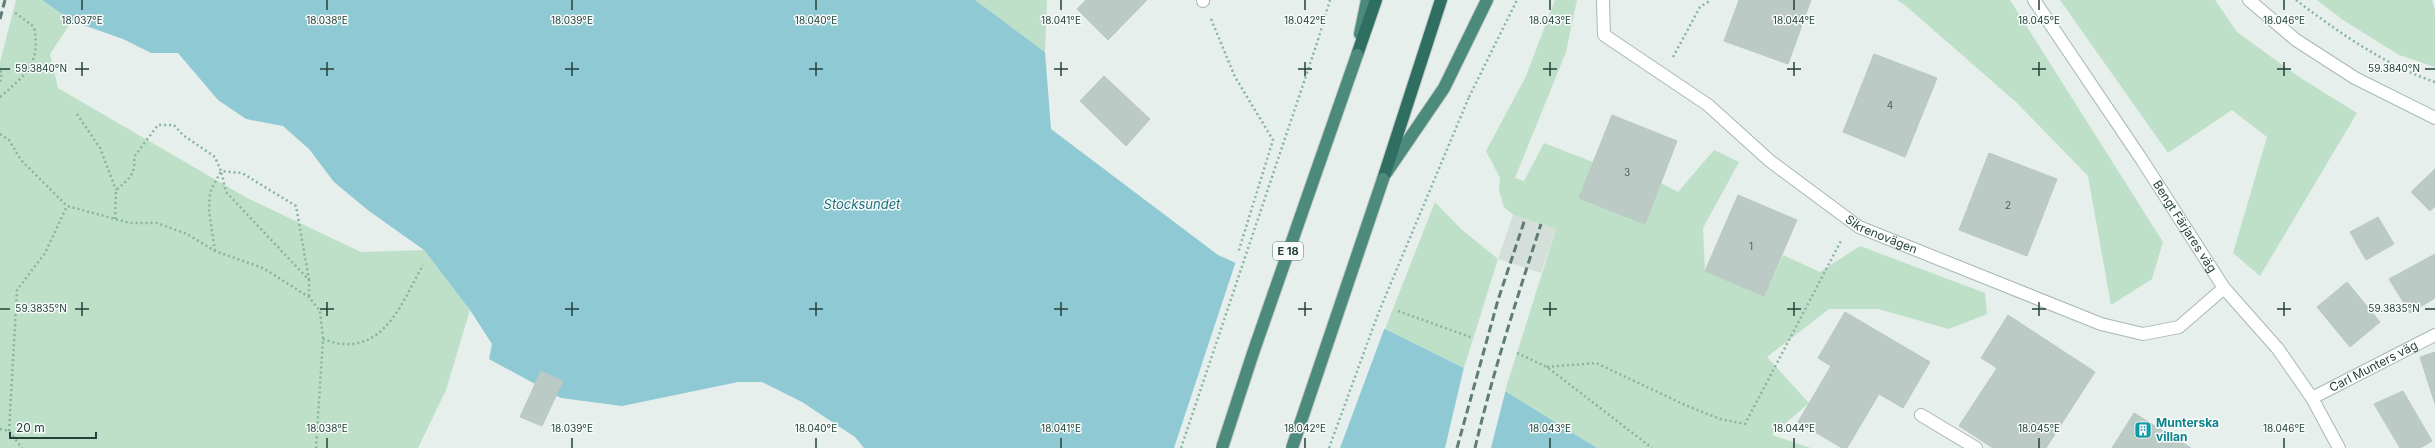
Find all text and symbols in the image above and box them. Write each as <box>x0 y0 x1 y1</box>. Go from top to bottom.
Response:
text: 18.037°E <box>61 14 103 26</box>
text: 18.038°E <box>306 14 348 26</box>
text: 18.039°E <box>551 14 593 26</box>
text: 18.040°E <box>795 14 837 26</box>
text: 18.041°E <box>1041 14 1081 26</box>
text: 18.042°E <box>1284 14 1326 26</box>
text: 18.043°E <box>1529 14 1571 26</box>
text: 18.044°E <box>1773 14 1815 26</box>
text: 18.045°E <box>2018 14 2060 26</box>
text: 18.046°E <box>2263 14 2305 26</box>
text: 59.3840°N <box>15 62 67 74</box>
text: 59.3840°N <box>2368 62 2420 74</box>
house number: 4 <box>1887 99 1893 111</box>
house number: 3 <box>1624 166 1630 178</box>
street label: Bengt Färjares väg <box>2150 177 2220 275</box>
water label: Stocksundet <box>824 196 901 212</box>
house number: 2 <box>2005 199 2011 211</box>
street label: Sikrenovägen <box>1842 211 1920 257</box>
house number: 1 <box>1749 240 1753 252</box>
road number: E 18 <box>1273 242 1303 260</box>
text: 59.3835°N <box>15 302 67 314</box>
text: 59.3835°N <box>2368 302 2420 314</box>
street label: Carl Munters väg <box>2326 337 2420 395</box>
scale bar <box>10 414 96 440</box>
place label: Munterska villan <box>2156 415 2219 444</box>
text: 20 m <box>16 420 45 435</box>
building icon: Munterska villan <box>2133 420 2153 440</box>
text: 18.038°E <box>306 422 348 434</box>
text: 18.039°E <box>551 422 593 434</box>
text: 18.040°E <box>795 422 837 434</box>
text: 18.041°E <box>1041 422 1081 434</box>
text: 18.042°E <box>1284 422 1326 434</box>
text: 18.043°E <box>1529 422 1571 434</box>
text: 18.044°E <box>1773 422 1815 434</box>
text: 18.045°E <box>2018 422 2060 434</box>
text: 18.046°E <box>2263 422 2305 434</box>

